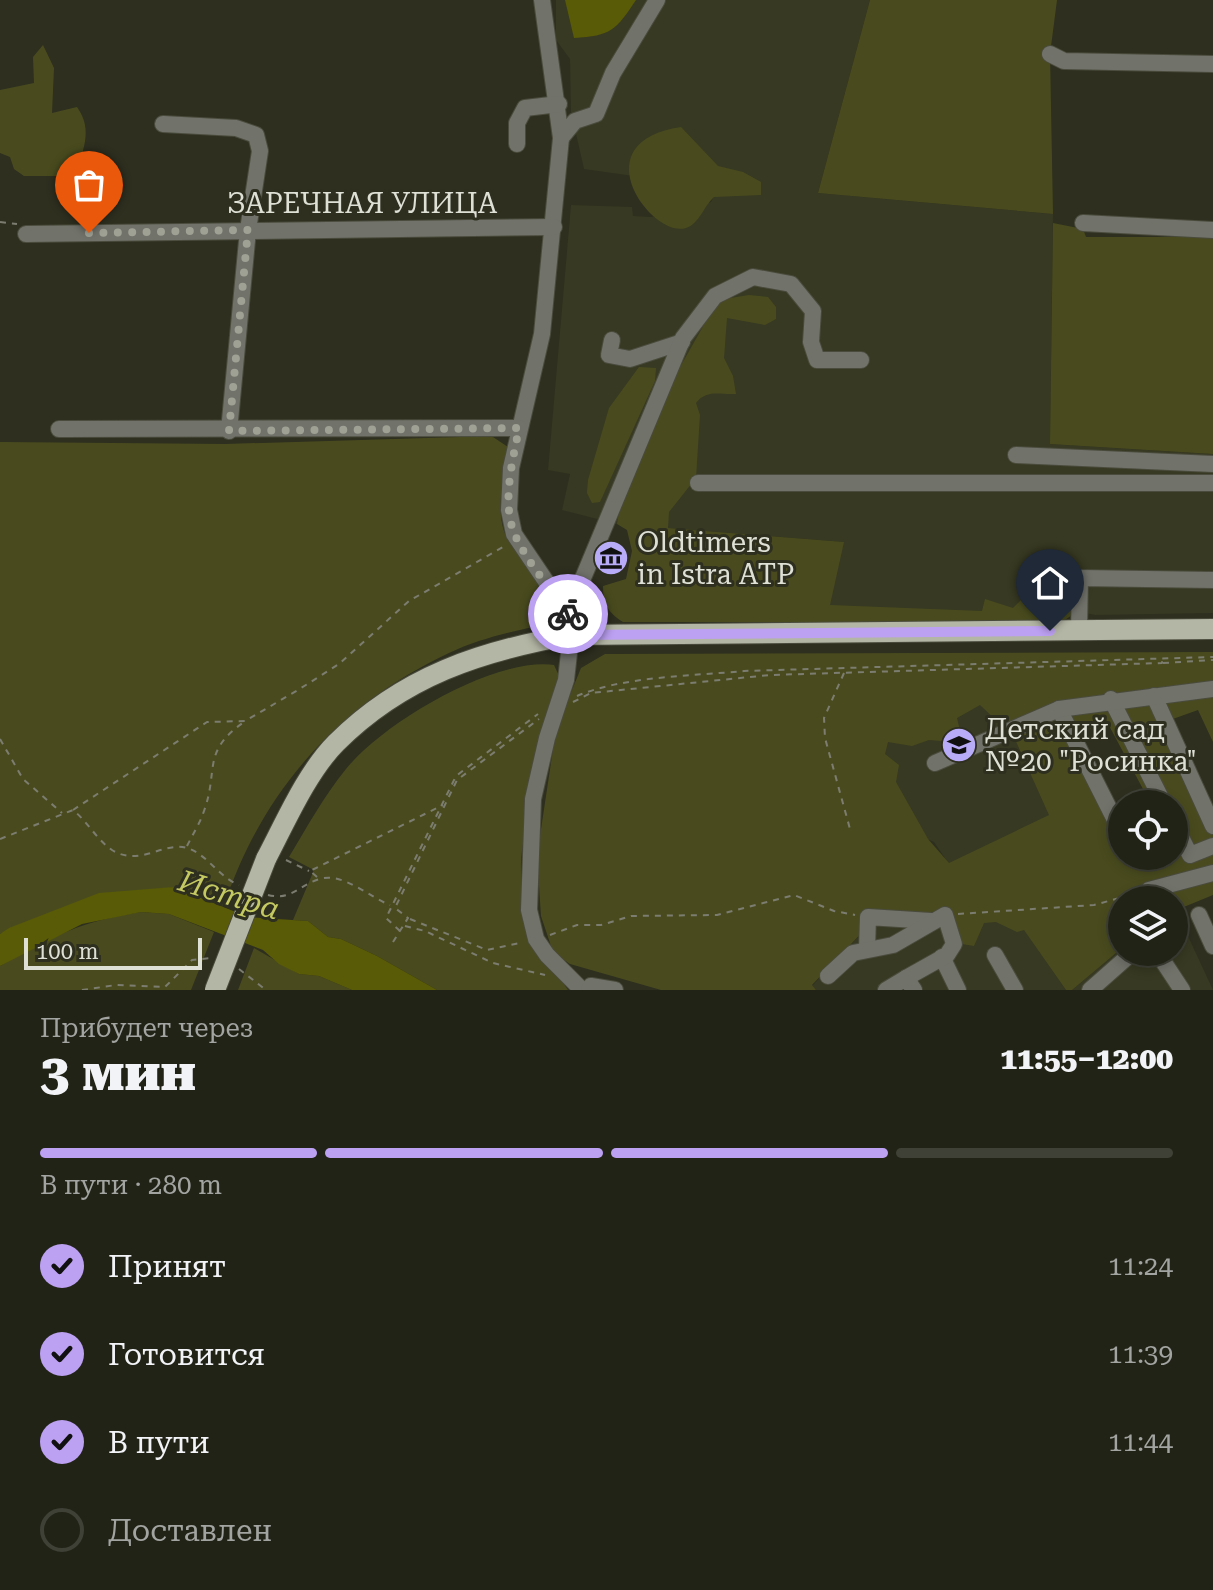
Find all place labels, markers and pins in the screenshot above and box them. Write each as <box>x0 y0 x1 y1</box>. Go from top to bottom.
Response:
pin <box>55 151 123 233</box>
place label: Oldtimers in Istra ATP <box>637 526 794 591</box>
museum icon: Oldtimers in Istra ATP <box>592 539 630 577</box>
pin <box>1016 549 1084 631</box>
place label: Детский сад №20 "Росинка" <box>985 713 1197 778</box>
school or university icon: Детский сад №20 "Росинка" <box>940 726 978 764</box>

